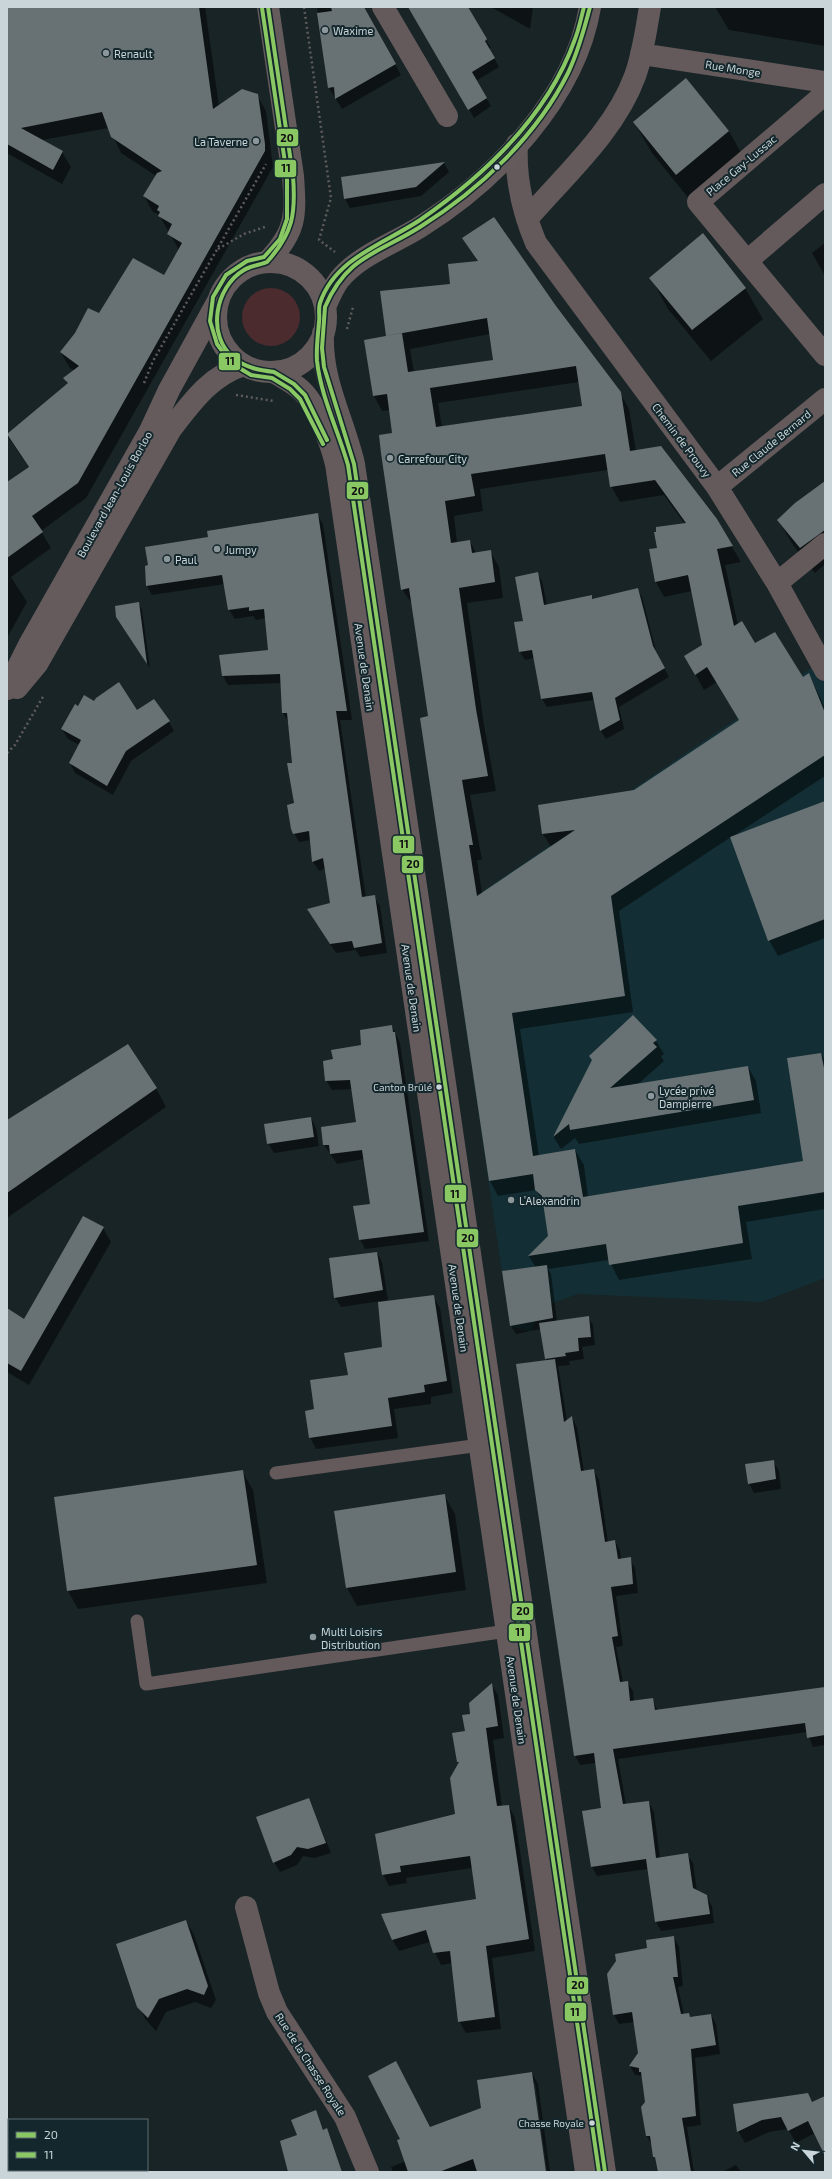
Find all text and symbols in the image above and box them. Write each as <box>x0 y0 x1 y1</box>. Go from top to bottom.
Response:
place label: Waxime <box>333 24 374 37</box>
marker: Waxime <box>320 25 330 35</box>
place label: Renault <box>114 47 153 60</box>
marker: Renault <box>101 48 111 58</box>
street label: Rue Monge <box>704 57 762 79</box>
line badge: 20 <box>276 128 299 147</box>
text: 20 <box>280 131 294 144</box>
street label: Place Gay-Lussac <box>703 132 779 198</box>
place label: La Taverne <box>194 135 248 148</box>
marker: La Taverne <box>251 136 261 146</box>
line badge: 11 <box>274 159 297 178</box>
text: 11 <box>281 161 291 174</box>
unlabelled marker <box>492 162 502 172</box>
line badge: 11 <box>218 352 241 371</box>
text: 11 <box>225 354 235 367</box>
street label: Chemin de Prouvy <box>650 400 714 480</box>
street label: Rue Claude Bernard <box>729 407 813 479</box>
street label: Boulevard Jean-Louis Borloo <box>74 429 154 559</box>
place label: Carrefour City <box>398 452 467 465</box>
marker: Carrefour City <box>385 453 395 463</box>
line badge: 20 <box>346 481 369 500</box>
text: 20 <box>351 484 365 497</box>
place label: Jumpy <box>225 543 257 556</box>
marker: Jumpy <box>212 544 222 554</box>
place label: Paul <box>175 553 198 566</box>
marker: Paul <box>162 554 172 564</box>
street label: Avenue de Denain <box>352 622 378 712</box>
line badge: 11 <box>392 835 415 854</box>
text: 11 <box>399 837 409 850</box>
line badge: 20 <box>401 855 424 874</box>
text: 20 <box>406 857 420 870</box>
street label: Avenue de Denain <box>399 943 425 1033</box>
place label: Canton Brûlé <box>373 1081 432 1093</box>
marker: Canton Brûlé <box>434 1082 444 1092</box>
place label: Lycée privé Dampierre <box>659 1084 714 1110</box>
marker: Lycée privé Dampierre <box>646 1091 656 1101</box>
line badge: 11 <box>444 1184 467 1203</box>
text: 11 <box>450 1187 460 1200</box>
place label: L’Alexandrin <box>519 1194 580 1207</box>
marker: L’Alexandrin <box>506 1195 516 1205</box>
line badge: 20 <box>456 1228 479 1248</box>
text: 20 <box>461 1231 475 1244</box>
street label: Avenue de Denain <box>446 1263 472 1353</box>
line badge: 20 <box>511 1602 534 1621</box>
text: 20 <box>516 1604 530 1617</box>
line badge: 11 <box>508 1623 531 1642</box>
place label: Multi Loisirs Distribution <box>321 1625 383 1651</box>
text: 11 <box>515 1625 525 1638</box>
marker: Multi Loisirs Distribution <box>308 1632 318 1642</box>
street label: Avenue de Denain <box>504 1655 530 1745</box>
line badge: 20 <box>566 1976 589 1995</box>
text: 20 <box>571 1978 585 1991</box>
line badge: 11 <box>564 2002 587 2022</box>
text: 11 <box>570 2005 580 2018</box>
street label: Rue de la Chasse Royale <box>273 2010 349 2118</box>
place label: Chasse Royale <box>518 2117 584 2129</box>
marker: Chasse Royale <box>587 2118 597 2128</box>
legend <box>8 2119 148 2171</box>
text: 20 <box>44 2127 58 2141</box>
north arrow <box>784 2131 824 2171</box>
text: N <box>787 2139 802 2153</box>
text: 11 <box>44 2147 54 2161</box>

